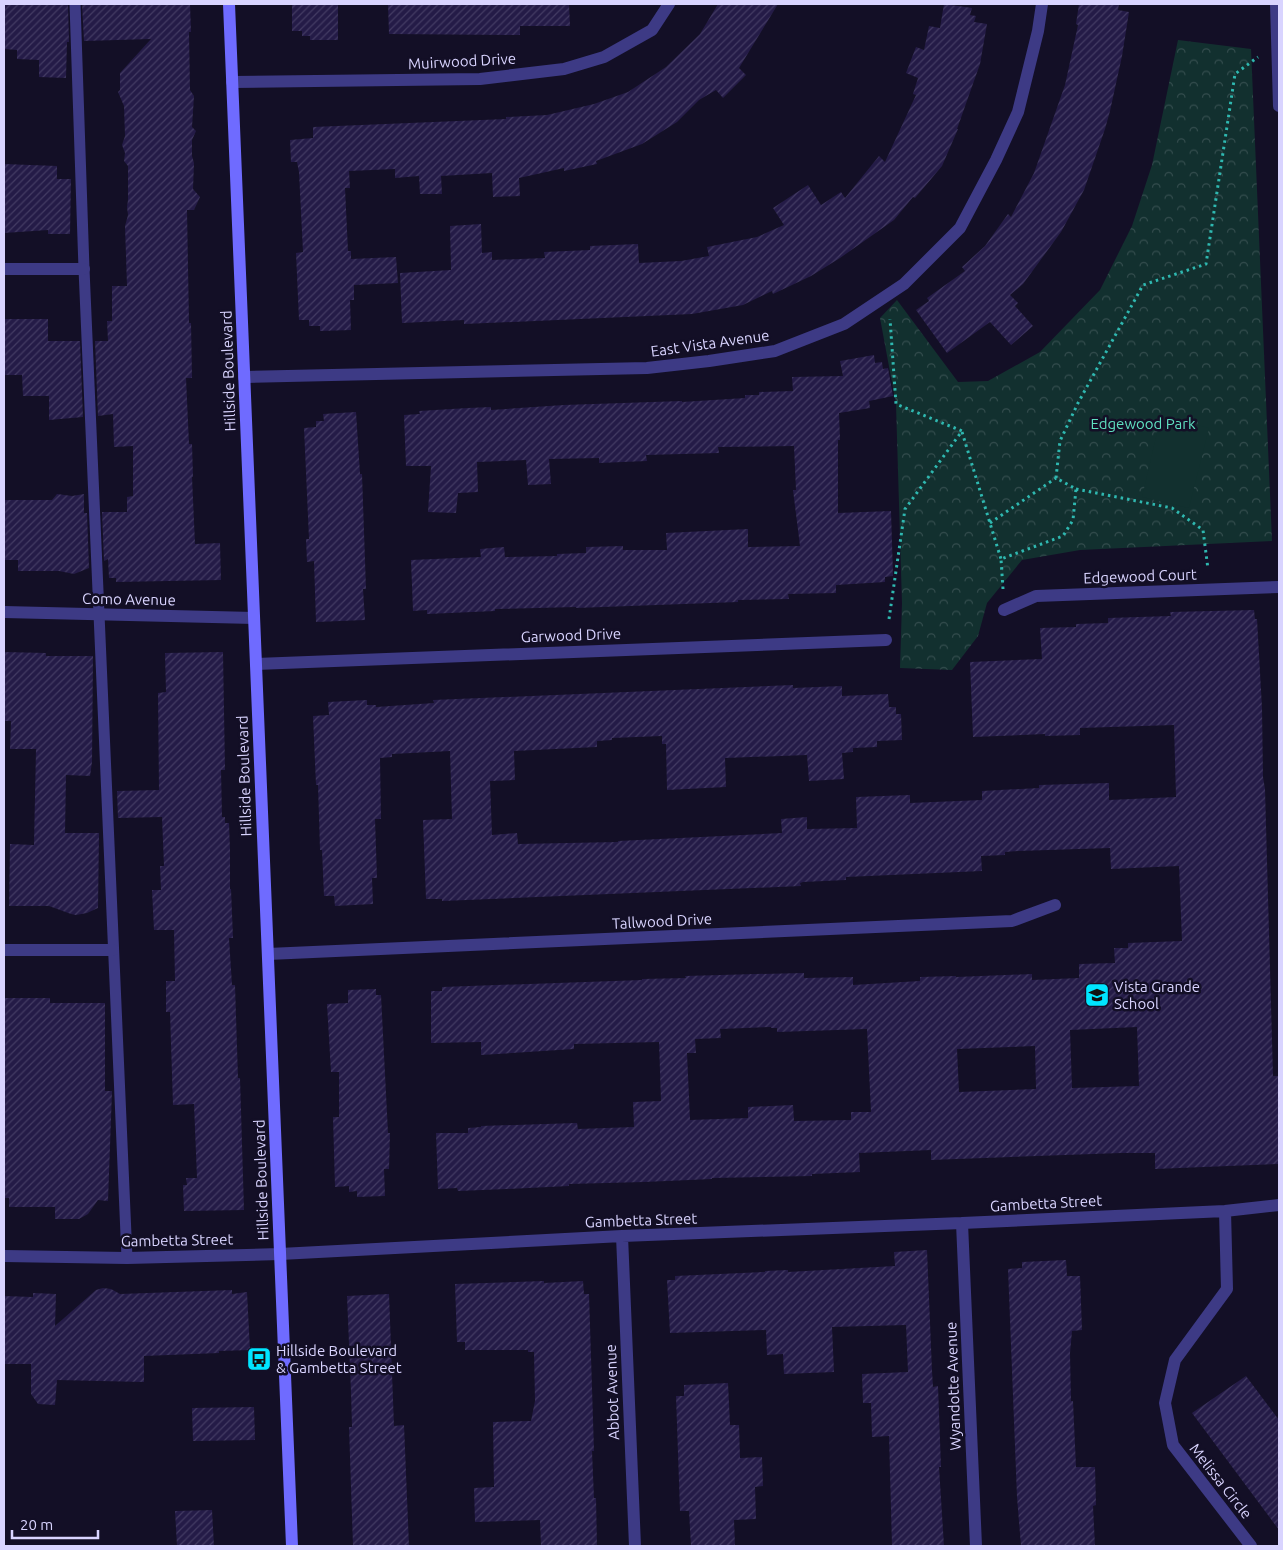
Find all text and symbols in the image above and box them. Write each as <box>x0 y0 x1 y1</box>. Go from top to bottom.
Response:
street label: Muirwood Drive <box>408 50 516 72</box>
street label: Hillside Boulevard <box>217 310 239 432</box>
street label: East Vista Avenue <box>650 326 770 360</box>
park label: Edgewood Park <box>1090 415 1196 432</box>
street label: Edgewood Court <box>1083 566 1197 586</box>
street label: Como Avenue <box>82 590 176 608</box>
street label: Garwood Drive <box>520 625 622 645</box>
street label: Hillside Boulevard <box>233 715 255 837</box>
street label: Tallwood Drive <box>612 910 712 932</box>
place label: Vista Grande School <box>1114 978 1200 1012</box>
school or university icon: Vista Grande School <box>1084 982 1110 1008</box>
street label: Hillside Boulevard <box>250 1119 272 1241</box>
street label: Gambetta Street <box>989 1192 1103 1214</box>
street label: Gambetta Street <box>585 1210 698 1230</box>
street label: Gambetta Street <box>121 1231 233 1249</box>
street label: Wyandotte Avenue <box>942 1321 964 1451</box>
place label: Hillside Boulevard & Gambetta Street <box>276 1342 402 1376</box>
street label: Abbot Avenue <box>602 1344 622 1440</box>
bus stop icon: Hillside Boulevard & Gambetta Street <box>246 1346 272 1372</box>
street label: Melissa Circle <box>1186 1440 1256 1522</box>
scale bar <box>12 1508 99 1540</box>
text: 20 m <box>20 1516 53 1533</box>

